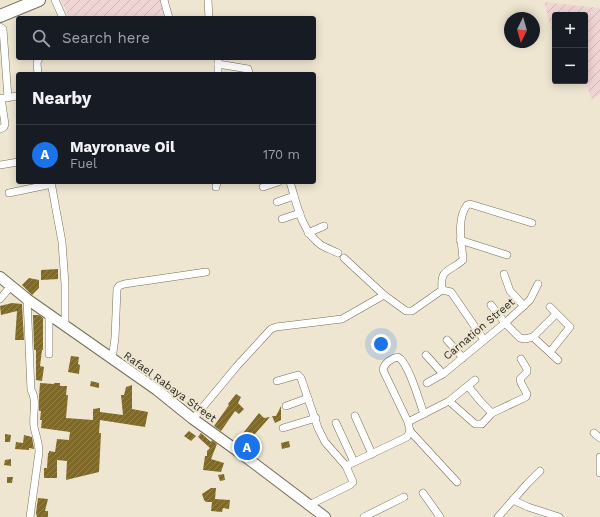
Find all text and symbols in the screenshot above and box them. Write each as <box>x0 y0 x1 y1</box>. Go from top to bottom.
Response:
north arrow <box>504 12 540 48</box>
map controls <box>552 12 588 84</box>
button: + <box>552 12 588 48</box>
search box <box>16 16 316 60</box>
icon: search <box>30 27 52 49</box>
text: Search here <box>62 29 150 47</box>
button: − <box>552 48 588 84</box>
text: Nearby <box>32 88 91 108</box>
text: Mayronave Oil <box>70 138 175 156</box>
text: A <box>41 147 49 162</box>
text: 170 m <box>263 147 300 162</box>
text: Fuel <box>70 156 97 171</box>
street label: Carnation Street <box>441 295 518 363</box>
your location <box>371 334 391 354</box>
street label: Rafael Rabaya Street <box>121 349 219 425</box>
pin: A <box>234 432 260 462</box>

